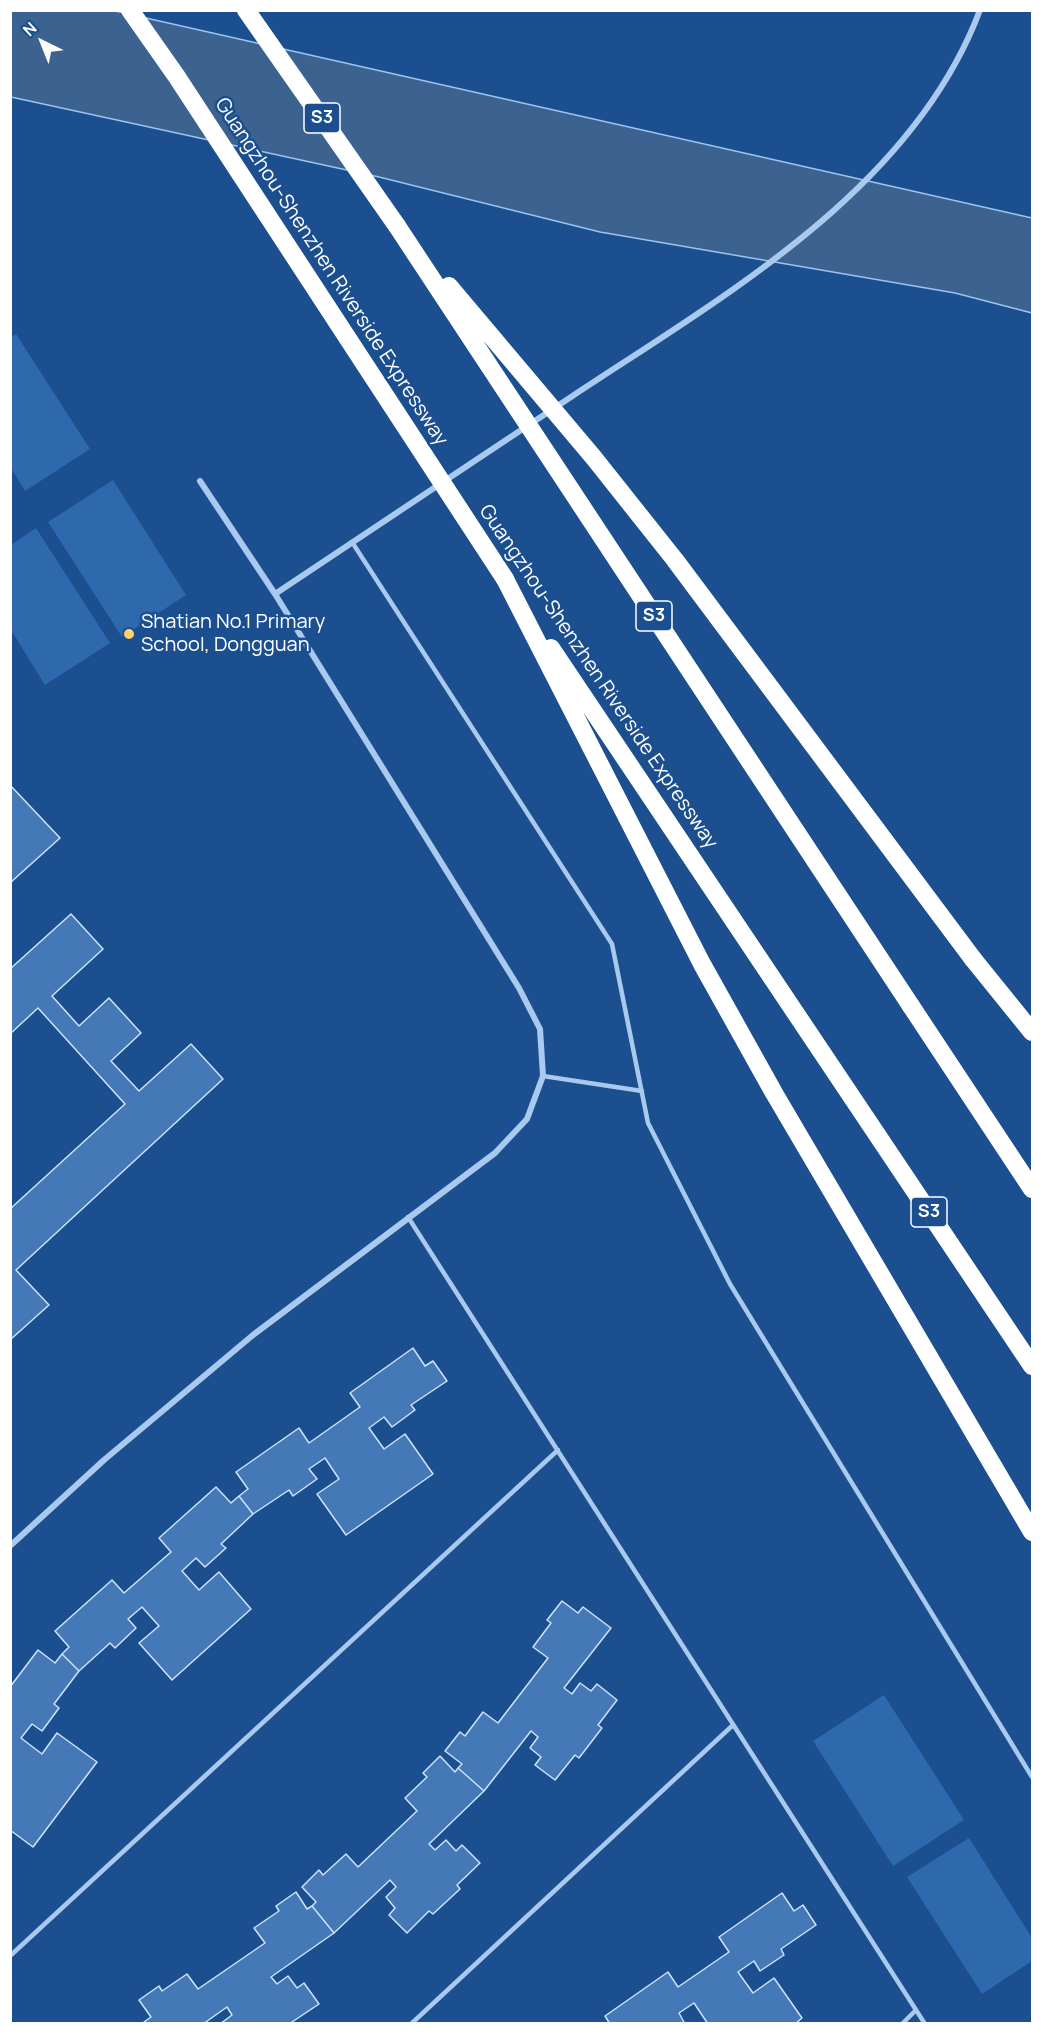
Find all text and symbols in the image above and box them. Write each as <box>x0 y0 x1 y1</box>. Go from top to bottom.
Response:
north arrow <box>12 12 72 72</box>
text: N <box>18 17 41 41</box>
street label: Guangzhou-Shenzhen Riverside Expressway <box>209 94 453 450</box>
road number: S3 <box>304 103 340 133</box>
street label: Guangzhou-Shenzhen Riverside Expressway <box>473 500 723 854</box>
road number: S3 <box>636 601 672 631</box>
place label: Shatian No.1 Primary School, Dongguan <box>141 610 325 657</box>
marker: Shatian No.1 Primary School, Dongguan <box>122 627 136 641</box>
road number: S3 <box>911 1197 947 1227</box>

